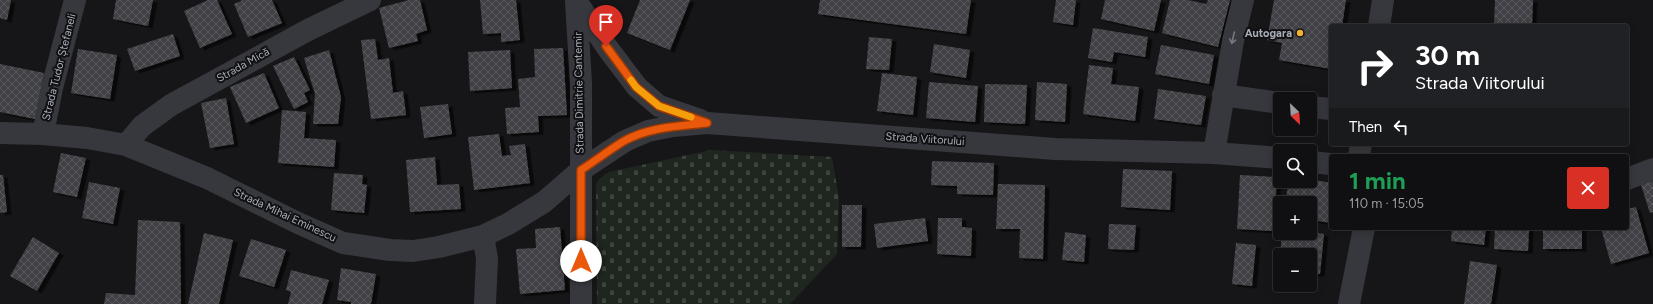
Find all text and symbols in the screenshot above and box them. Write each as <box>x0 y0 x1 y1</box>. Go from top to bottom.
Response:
pin <box>589 5 623 46</box>
icon: arrive <box>595 11 617 33</box>
street label: Strada Tudor Ștefaneli <box>39 12 79 122</box>
place label: Autogara <box>1245 27 1292 40</box>
marker: Autogara <box>1295 28 1305 38</box>
one-way arrow <box>1229 31 1237 44</box>
street label: Strada Dimitrie Cantemir <box>571 32 587 154</box>
text: 30 m <box>1415 38 1480 72</box>
icon: right <box>1349 40 1401 92</box>
street label: Strada Mică <box>214 45 272 85</box>
text: Strada Viitorului <box>1415 72 1545 94</box>
north arrow <box>1273 92 1317 136</box>
map controls <box>1273 92 1317 292</box>
icon: left <box>1390 116 1412 138</box>
text: Then <box>1349 118 1382 136</box>
street label: Strada Viitorului <box>885 130 965 148</box>
button: search <box>1273 144 1317 188</box>
text: 1 min <box>1349 166 1406 195</box>
button: close <box>1567 167 1609 209</box>
street label: Strada Mihai Eminescu <box>232 186 338 244</box>
button: + <box>1273 196 1317 240</box>
text: 110 m · 15:05 <box>1349 196 1424 211</box>
position arrow <box>560 240 602 282</box>
button: − <box>1273 248 1317 292</box>

